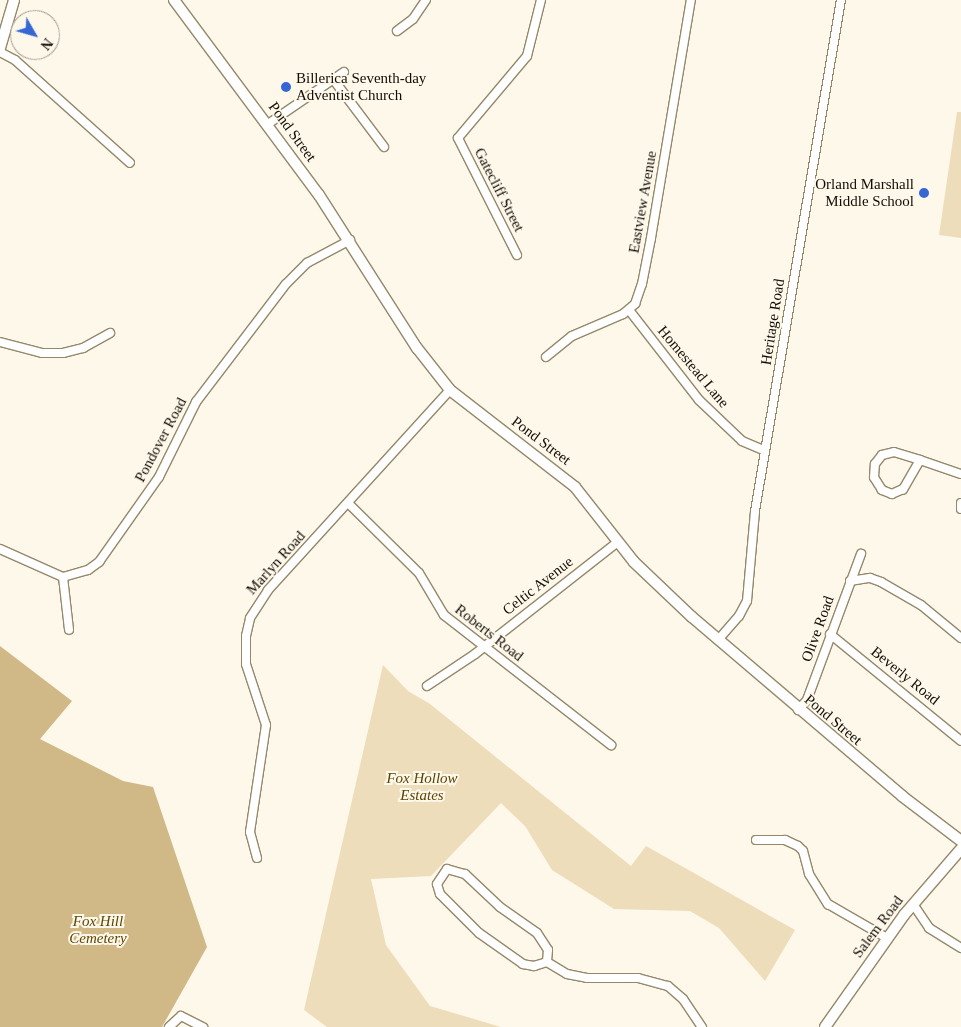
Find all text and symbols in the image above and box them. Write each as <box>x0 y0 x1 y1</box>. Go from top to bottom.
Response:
north arrow <box>10 10 60 60</box>
text: N <box>37 35 55 53</box>
place label: Billerica Seventh-day Adventist Church <box>296 69 426 104</box>
marker: Billerica Seventh-day Adventist Church <box>280 81 292 93</box>
street label: Pond Street <box>264 99 320 165</box>
street label: Gatecliff Street <box>470 145 528 235</box>
street label: Eastview Avenue <box>625 149 661 255</box>
place label: Orland Marshall Middle School <box>815 175 914 210</box>
marker: Orland Marshall Middle School <box>918 187 930 199</box>
street label: Heritage Road <box>757 278 789 366</box>
street label: Homestead Lane <box>654 322 732 412</box>
street label: Pondover Road <box>131 395 191 485</box>
street label: Pond Street <box>508 413 574 469</box>
street label: Marlyn Road <box>243 527 309 599</box>
street label: Celtic Avenue <box>499 553 577 619</box>
street label: Olive Road <box>798 594 838 664</box>
street label: Roberts Road <box>451 601 527 665</box>
street label: Beverly Road <box>867 643 943 709</box>
street label: Pond Street <box>801 691 865 749</box>
park label: Fox Hollow Estates <box>386 769 458 804</box>
street label: Salem Road <box>849 892 907 962</box>
park label: Fox Hill Cemetery <box>69 912 127 947</box>

